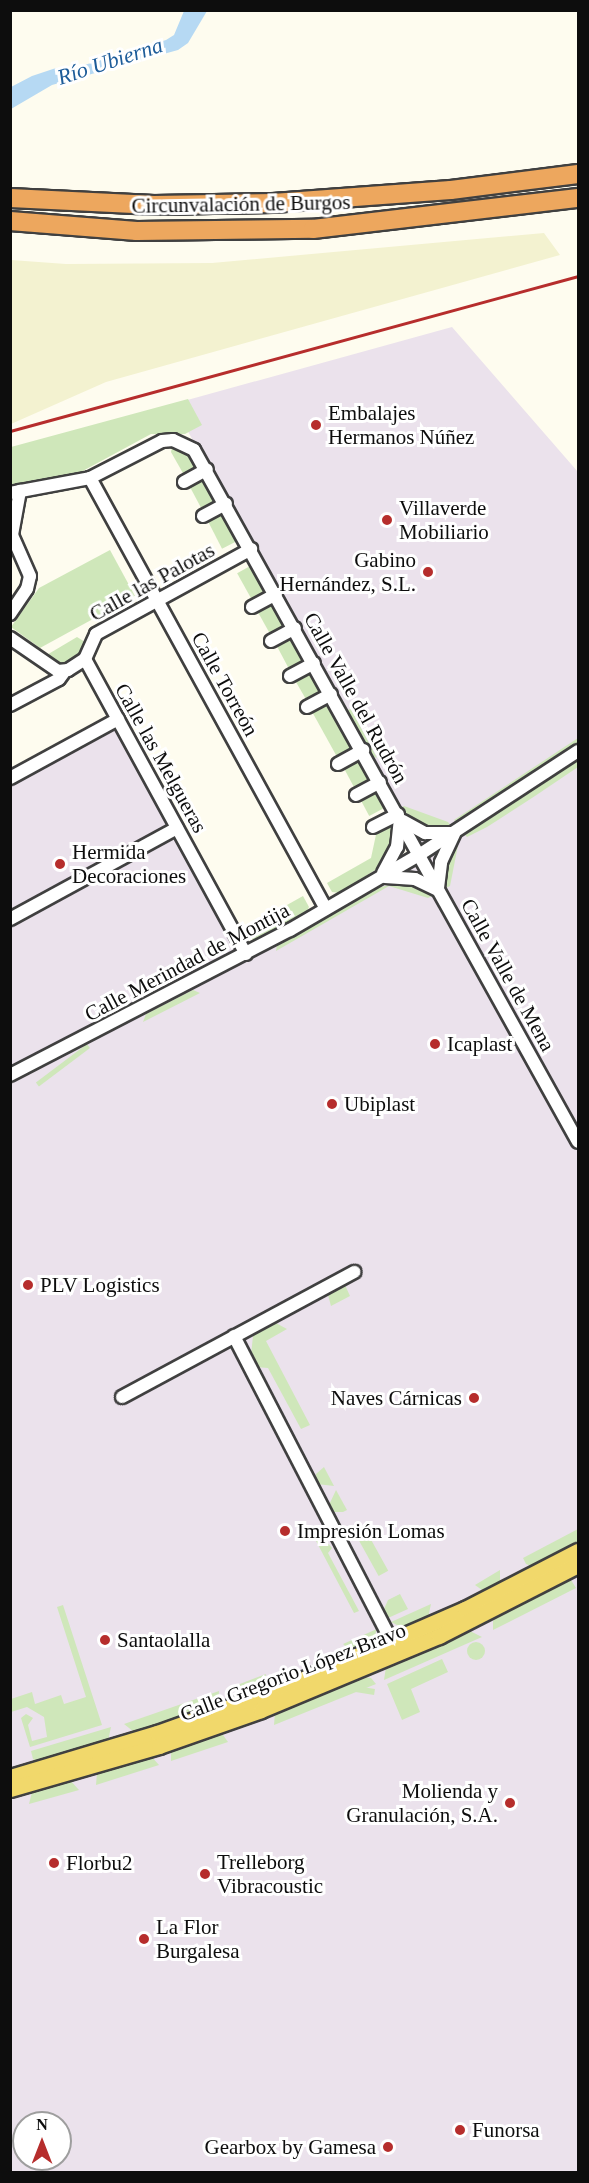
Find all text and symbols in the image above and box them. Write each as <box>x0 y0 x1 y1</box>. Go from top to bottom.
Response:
water label: Río Ubierna <box>54 32 166 90</box>
street label: Circunvalación de Burgos <box>131 189 351 219</box>
place label: Embalajes Hermanos Núñez <box>328 400 474 450</box>
marker: Embalajes Hermanos Núñez <box>309 418 323 432</box>
place label: Villaverde Mobiliario <box>399 495 489 545</box>
marker: Villaverde Mobiliario <box>380 513 394 527</box>
street label: Calle las Palotas <box>85 537 219 627</box>
place label: Gabino Hernández, S.L. <box>280 547 416 597</box>
marker: Gabino Hernández, S.L. <box>421 565 435 579</box>
street label: Calle Valle del Rudrón <box>298 608 414 788</box>
street label: Calle Torreón <box>186 627 264 741</box>
street label: Calle las Melgueras <box>110 679 212 837</box>
place label: Hermida Decoraciones <box>72 839 186 889</box>
marker: Hermida Decoraciones <box>53 857 67 871</box>
street label: Calle Valle de Mena <box>456 894 560 1056</box>
street label: Calle Merindad de Montija <box>80 897 294 1027</box>
place label: Icaplast <box>447 1031 512 1057</box>
marker: Icaplast <box>428 1037 442 1051</box>
place label: Ubiplast <box>344 1091 415 1117</box>
marker: Ubiplast <box>325 1097 339 1111</box>
place label: PLV Logistics <box>40 1272 160 1298</box>
marker: PLV Logistics <box>21 1278 35 1292</box>
place label: Naves Cárnicas <box>331 1385 462 1411</box>
marker: Naves Cárnicas <box>467 1391 481 1405</box>
place label: Impresión Lomas <box>297 1518 445 1544</box>
marker: Impresión Lomas <box>278 1524 292 1538</box>
street label: Calle Gregorio López Bravo <box>177 1617 409 1727</box>
place label: Santaolalla <box>117 1627 210 1653</box>
marker: Santaolalla <box>98 1633 112 1647</box>
place label: Molienda y Granulación, S.A. <box>346 1778 498 1828</box>
marker: Molienda y Granulación, S.A. <box>503 1796 517 1810</box>
place label: Trelleborg Vibracoustic <box>217 1849 323 1899</box>
place label: Florbu2 <box>66 1850 133 1876</box>
marker: Florbu2 <box>47 1856 61 1870</box>
marker: Trelleborg Vibracoustic <box>198 1867 212 1881</box>
place label: La Flor Burgalesa <box>156 1914 240 1964</box>
marker: La Flor Burgalesa <box>137 1932 151 1946</box>
north arrow <box>12 2111 72 2171</box>
text: N <box>36 2116 48 2133</box>
place label: Funorsa <box>472 2117 540 2143</box>
marker: Funorsa <box>453 2123 467 2137</box>
place label: Gearbox by Gamesa <box>205 2134 376 2160</box>
marker: Gearbox by Gamesa <box>381 2140 395 2154</box>

